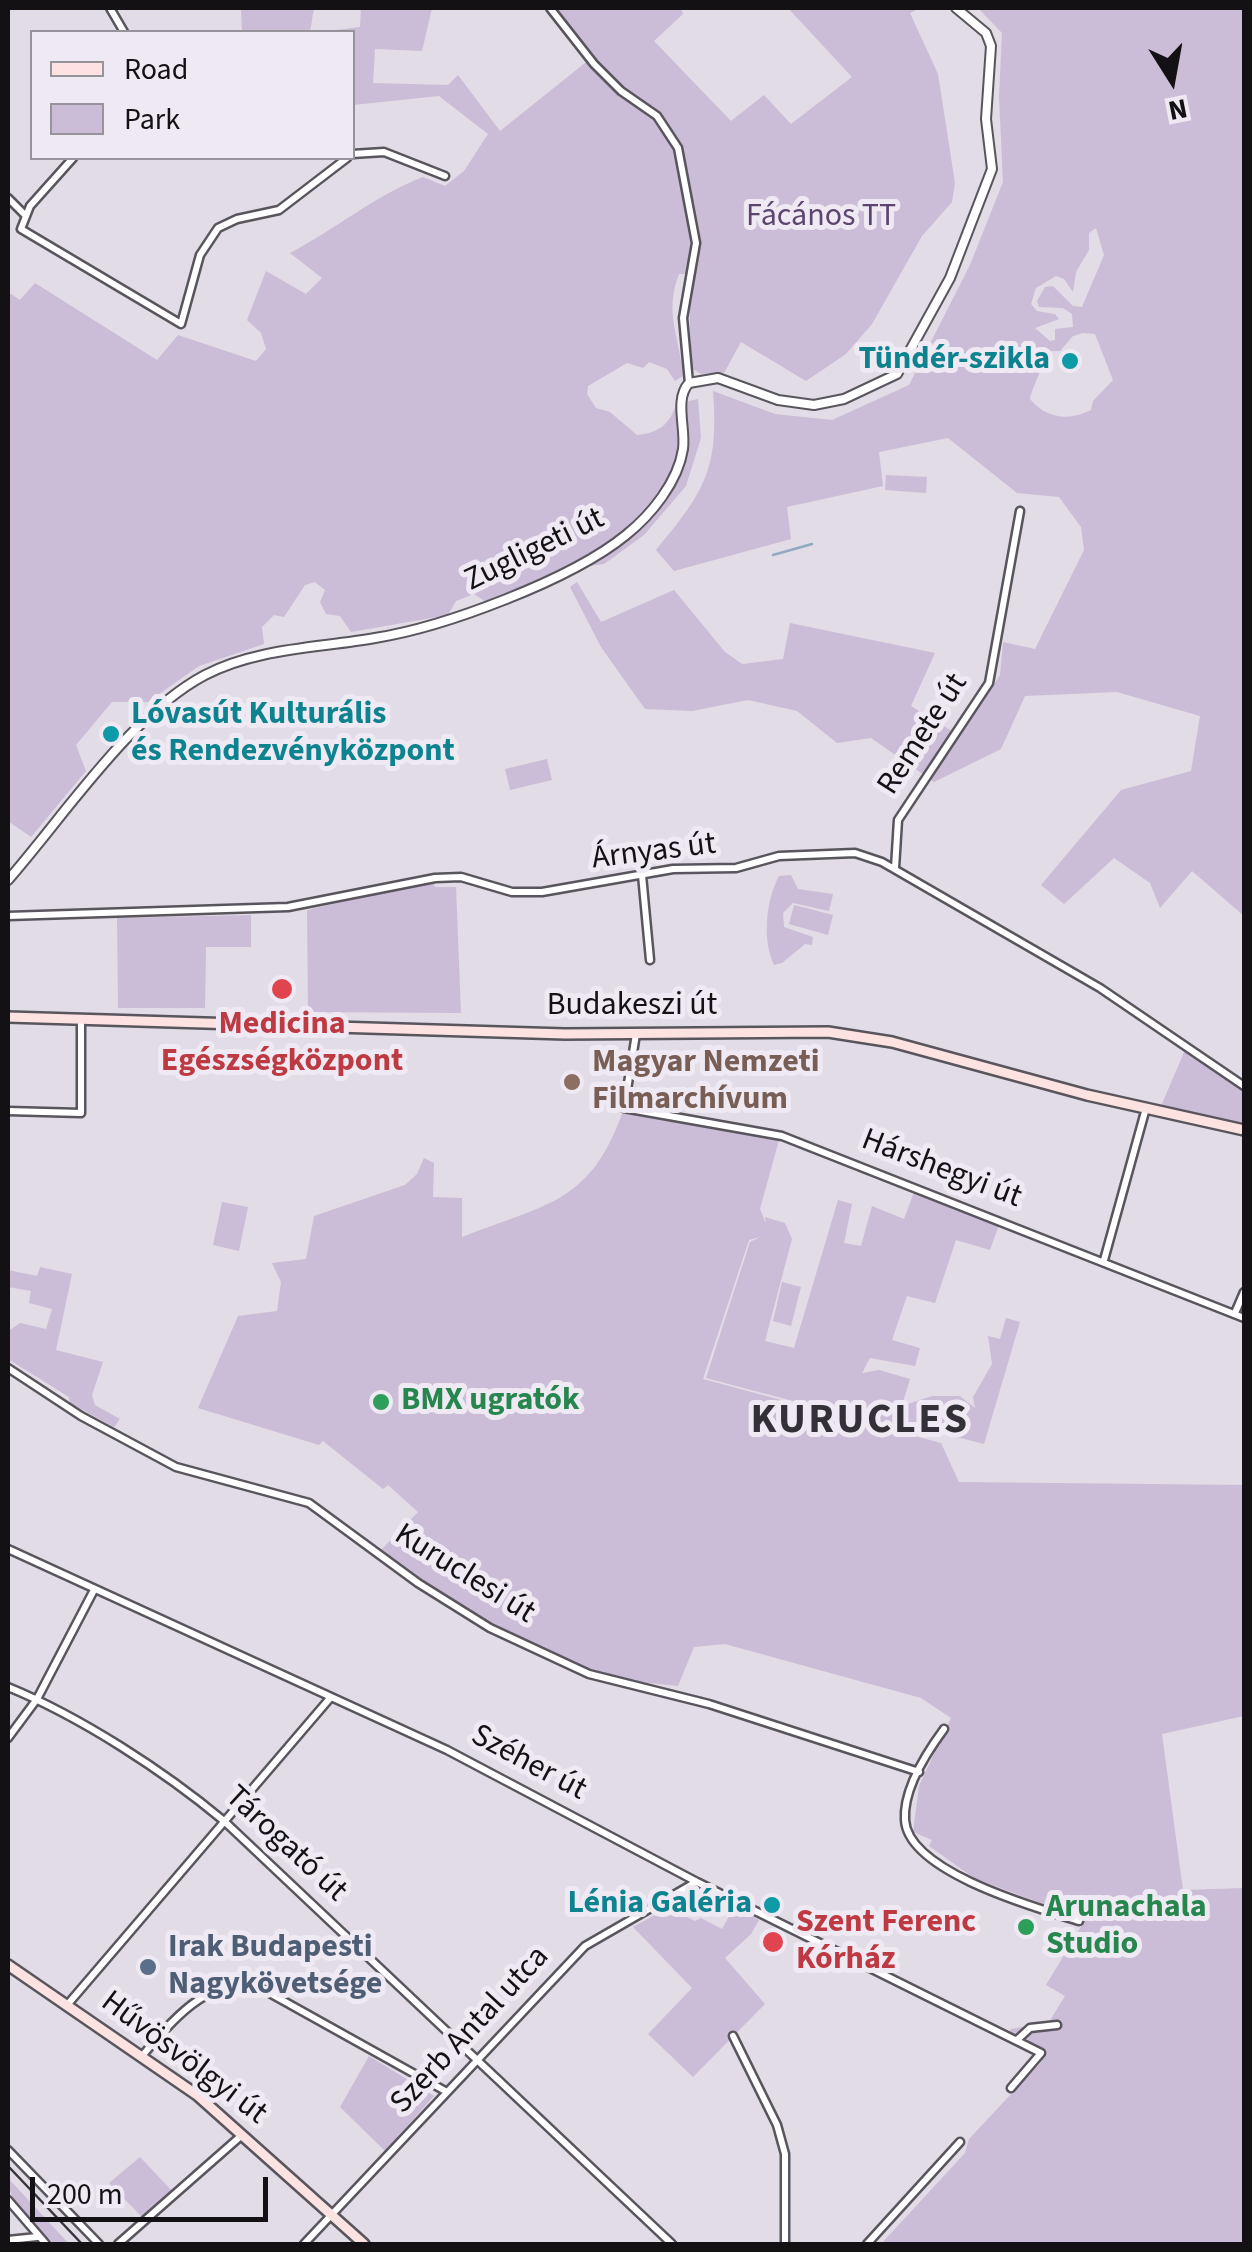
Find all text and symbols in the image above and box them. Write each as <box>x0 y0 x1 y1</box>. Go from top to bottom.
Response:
legend <box>30 30 355 160</box>
north arrow <box>1122 30 1222 130</box>
text: Road <box>124 48 188 91</box>
text: N <box>1165 88 1191 131</box>
text: Park <box>124 98 180 141</box>
park label: Fácános TT <box>746 199 896 237</box>
place label: Tündér-szikla <box>858 342 1050 380</box>
marker: Tündér-szikla <box>1059 350 1081 372</box>
street label: Zugligeti út <box>459 501 611 601</box>
street label: Remete út <box>871 667 977 803</box>
place label: Lóvasút Kulturális és Rendezvényközpont <box>131 697 455 772</box>
marker: Lóvasút Kulturális és Rendezvényközpont <box>100 723 122 745</box>
street label: Árnyas út <box>590 826 718 880</box>
marker: Medicina Egészségközpont <box>269 976 295 1002</box>
street label: Budakeszi út <box>547 988 717 1026</box>
place label: Medicina Egészségközpont <box>161 1007 403 1082</box>
place label: Magyar Nemzeti Filmarchívum <box>592 1045 820 1120</box>
marker: Magyar Nemzeti Filmarchívum <box>561 1071 583 1093</box>
street label: Hárshegyi út <box>856 1122 1026 1218</box>
place label: BMX ugratók <box>401 1383 580 1421</box>
marker: BMX ugratók <box>370 1391 392 1413</box>
district label: KURUCLES <box>750 1398 970 1448</box>
street label: Kuruclesi út <box>387 1517 541 1633</box>
street label: Széher út <box>464 1718 592 1810</box>
street label: Tárogató út <box>216 1779 354 1911</box>
place label: Lénia Galéria <box>567 1886 752 1924</box>
place label: Arunachala Studio <box>1046 1890 1207 1965</box>
marker: Lénia Galéria <box>761 1894 783 1916</box>
place label: Szent Ferenc Kórház <box>796 1905 976 1980</box>
marker: Arunachala Studio <box>1015 1916 1037 1938</box>
marker: Szent Ferenc Kórház <box>760 1929 786 1955</box>
place label: Irak Budapesti Nagykövetsége <box>168 1930 382 2005</box>
street label: Szerb Antal utca <box>384 1939 558 2123</box>
marker: Irak Budapesti Nagykövetsége <box>137 1956 159 1978</box>
street label: Hűvösvölgyi út <box>92 1984 274 2134</box>
scale bar <box>35 2157 272 2219</box>
text: 200 m <box>47 2173 123 2216</box>

